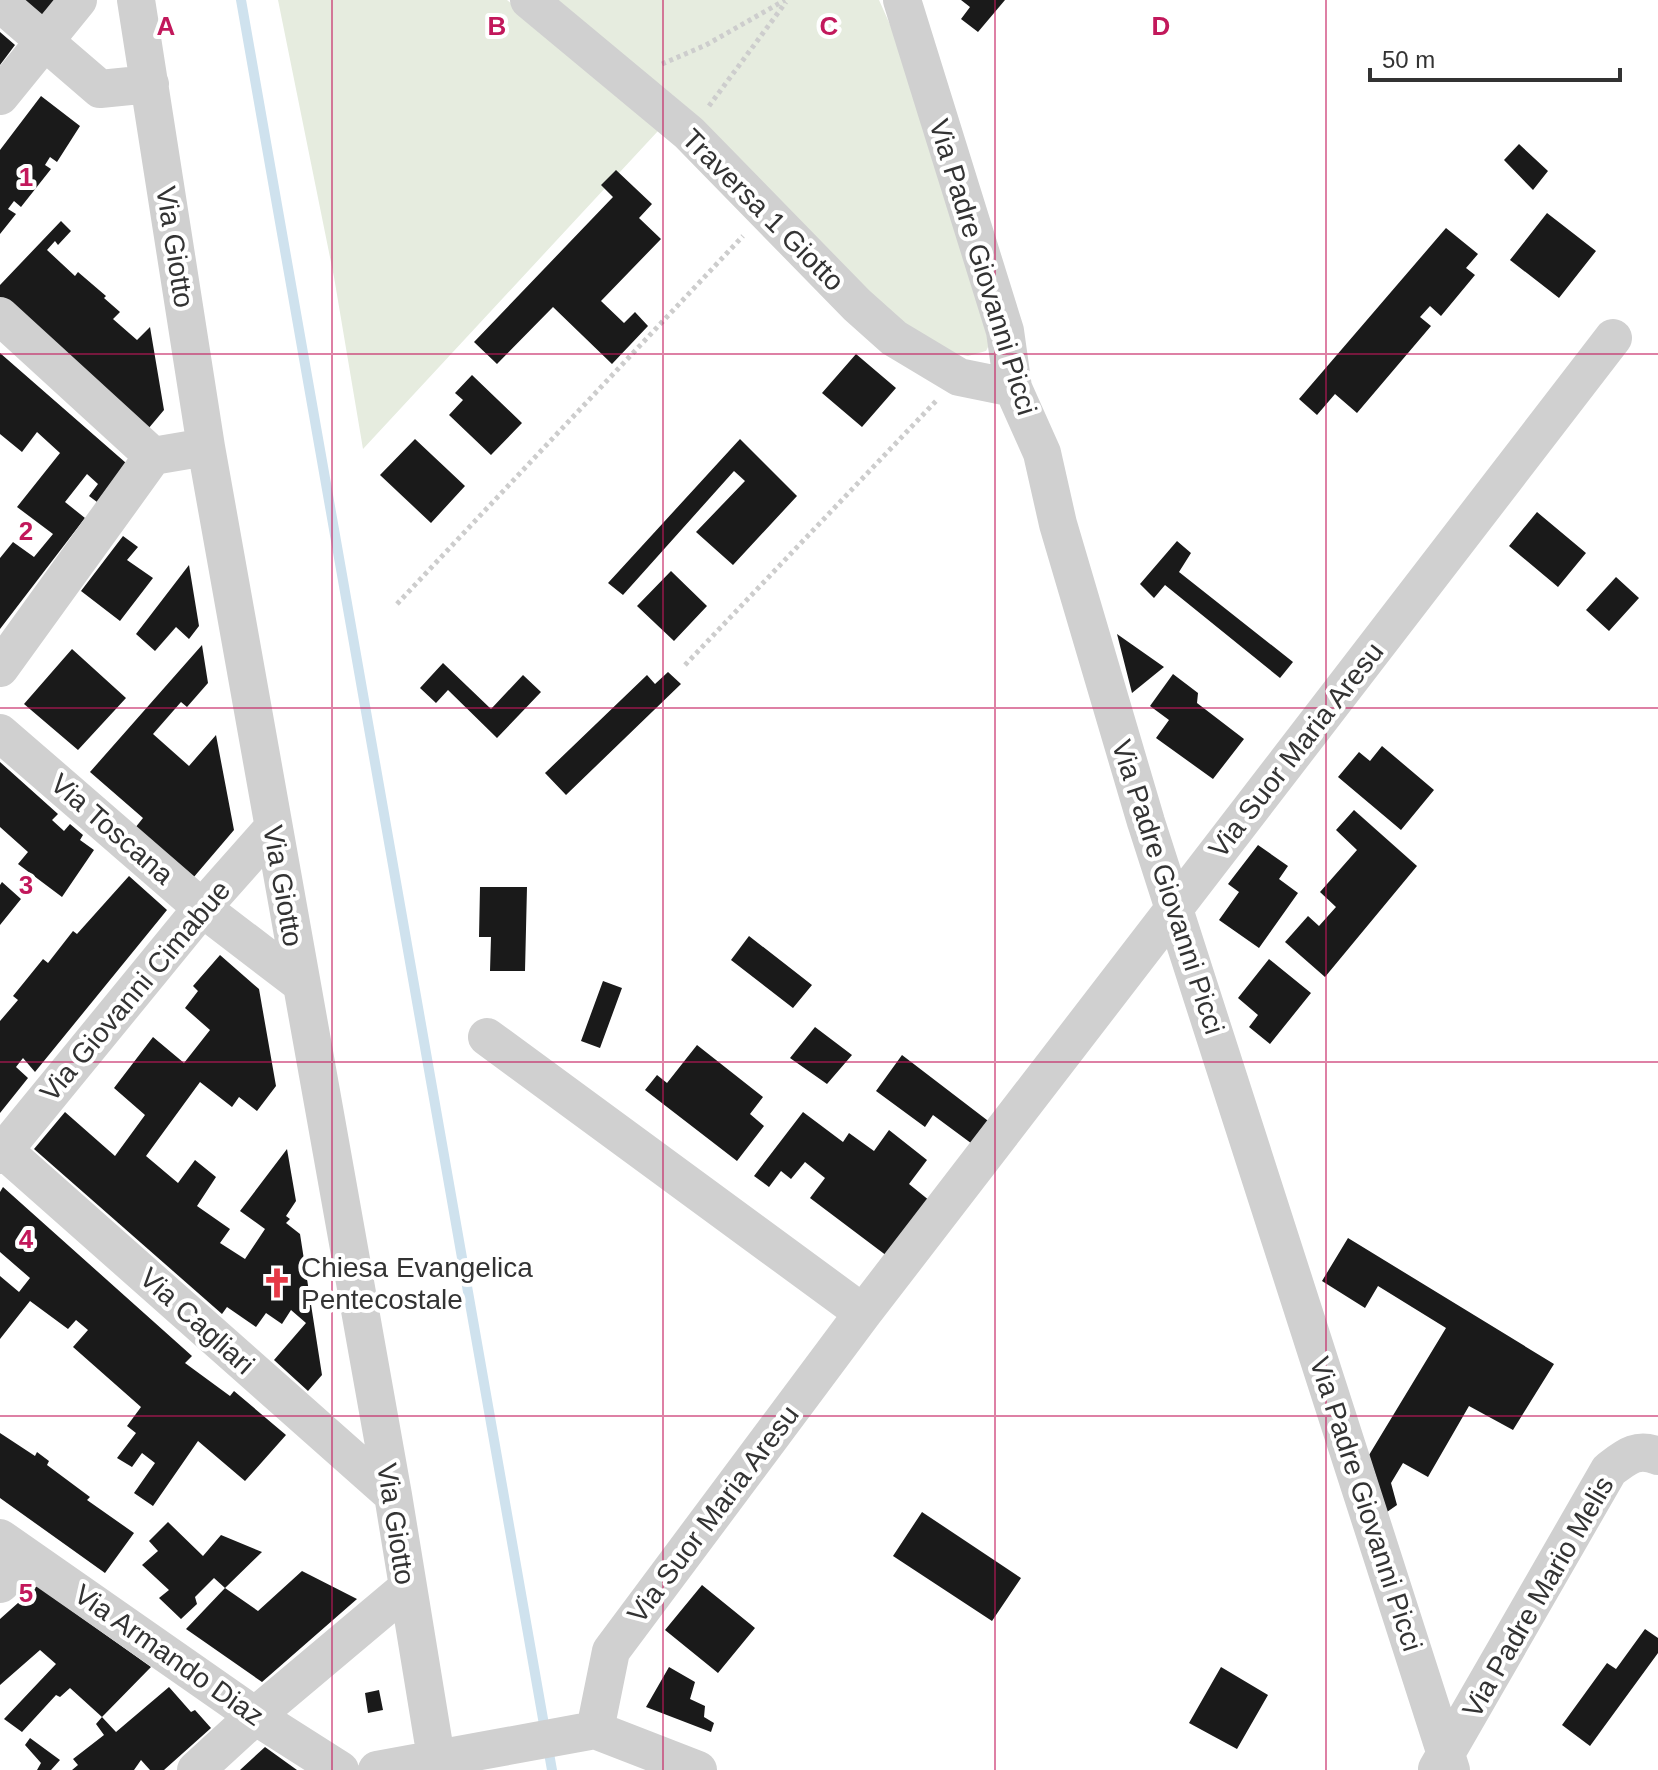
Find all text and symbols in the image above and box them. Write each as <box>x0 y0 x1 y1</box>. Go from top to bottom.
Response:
text: A <box>157 11 176 41</box>
text: B <box>488 11 506 41</box>
text: C <box>820 11 839 41</box>
text: D <box>1152 11 1170 41</box>
scale bar <box>1370 32 1620 82</box>
text: 50 m <box>1382 46 1435 73</box>
street label: Via Padre Giovanni Picci <box>923 115 1043 419</box>
street label: Traversa 1 Giotto <box>676 123 850 297</box>
text: 1 <box>19 162 33 192</box>
street label: Via Giotto <box>150 184 200 310</box>
text: 2 <box>19 516 33 546</box>
street label: Via Suor Maria Aresu <box>1202 636 1390 864</box>
street label: Via Padre Giovanni Picci <box>1106 736 1230 1038</box>
street label: Via Toscana <box>45 768 180 891</box>
street label: Via Giotto <box>257 823 309 949</box>
text: 3 <box>19 870 33 900</box>
street label: Via Giovanni Cimabue <box>34 875 236 1107</box>
text: 4 <box>19 1224 34 1254</box>
place label: Chiesa Evangelica Pentecostale <box>301 1252 533 1315</box>
street label: Via Cagliari <box>134 1262 260 1380</box>
church icon: Chiesa Evangelica Pentecostale <box>260 1266 294 1300</box>
street label: Via Padre Giovanni Picci <box>1304 1353 1428 1655</box>
street label: Via Suor Maria Aresu <box>621 1399 805 1629</box>
street label: Via Giotto <box>371 1461 421 1587</box>
street label: Via Padre Mario Melis <box>1456 1471 1620 1723</box>
text: 5 <box>19 1578 33 1608</box>
street label: Via Armando Diaz <box>69 1578 269 1732</box>

